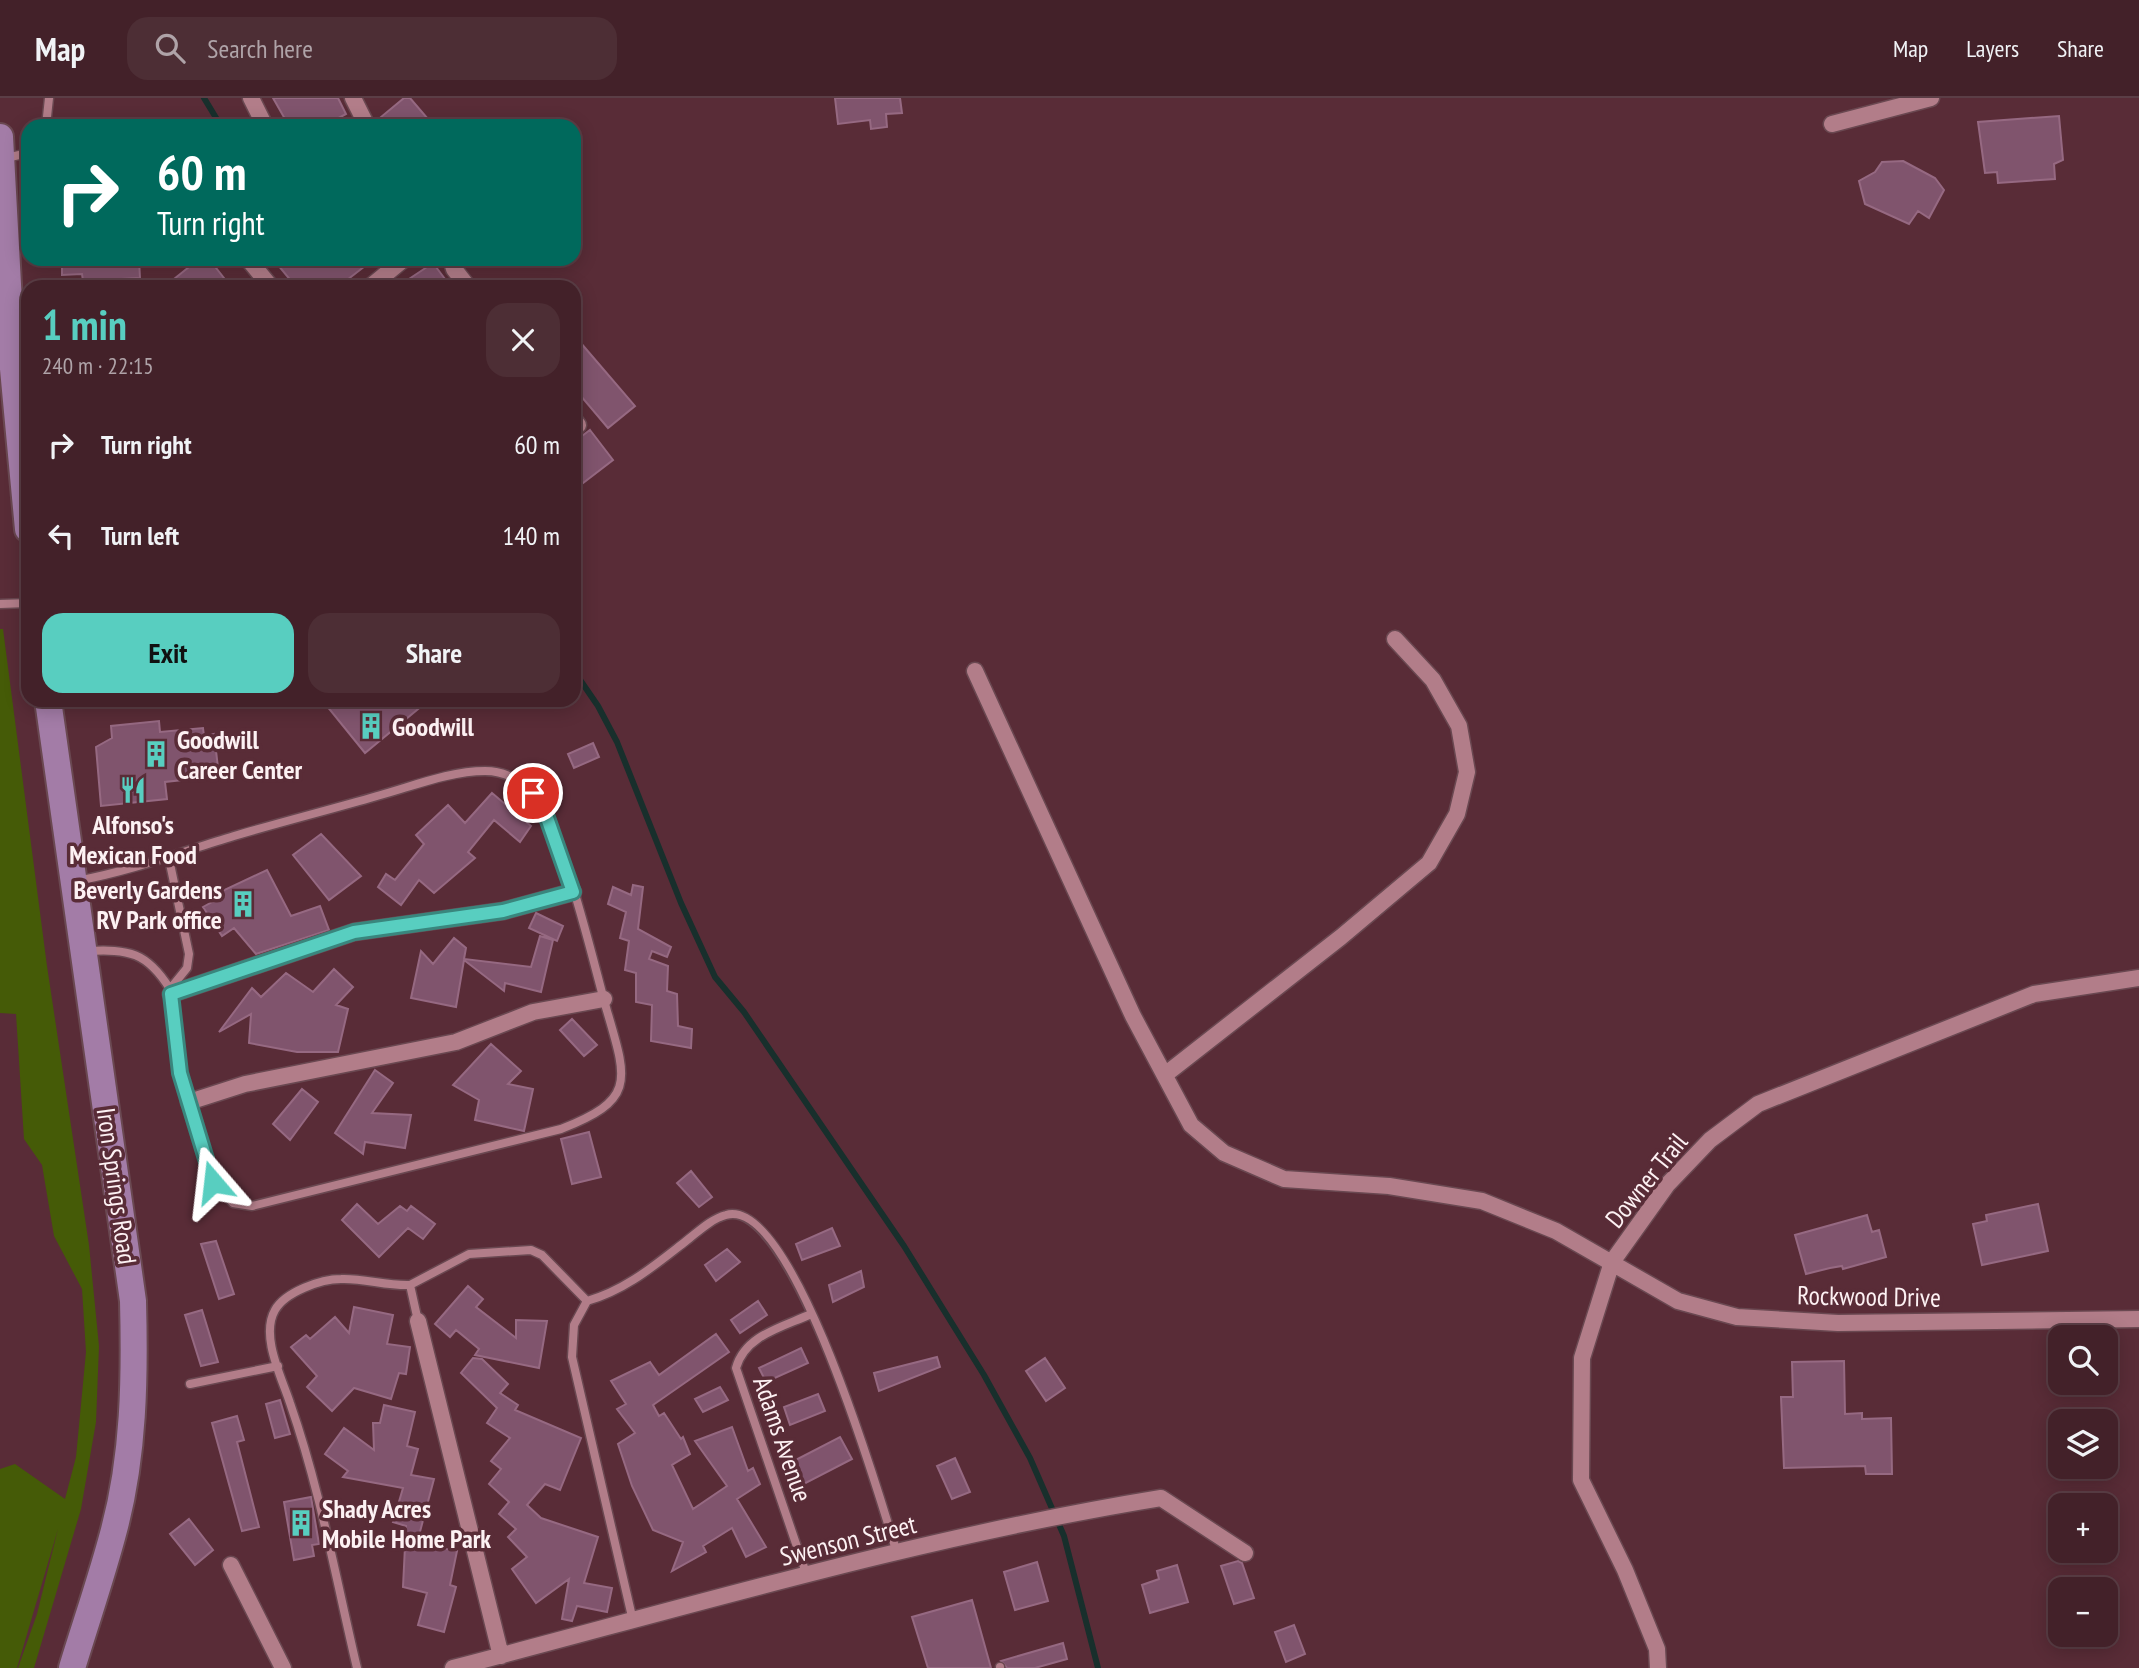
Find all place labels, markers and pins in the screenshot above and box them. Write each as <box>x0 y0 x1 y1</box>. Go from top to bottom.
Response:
place label: Goodwill <box>392 710 474 743</box>
building icon: Goodwill <box>356 711 386 741</box>
place label: Goodwill Career Center <box>177 723 303 786</box>
building icon: Goodwill Career Center <box>141 739 171 769</box>
pin <box>503 763 563 823</box>
restaurant icon: Alfonso's Mexican Food <box>118 775 148 805</box>
place label: Alfonso's Mexican Food <box>69 808 197 871</box>
place label: Beverly Gardens RV Park office <box>74 873 222 936</box>
building icon: Beverly Gardens RV Park office <box>228 889 258 919</box>
place label: Shady Acres Mobile Home Park <box>322 1492 491 1555</box>
building icon: Shady Acres Mobile Home Park <box>286 1508 316 1538</box>

